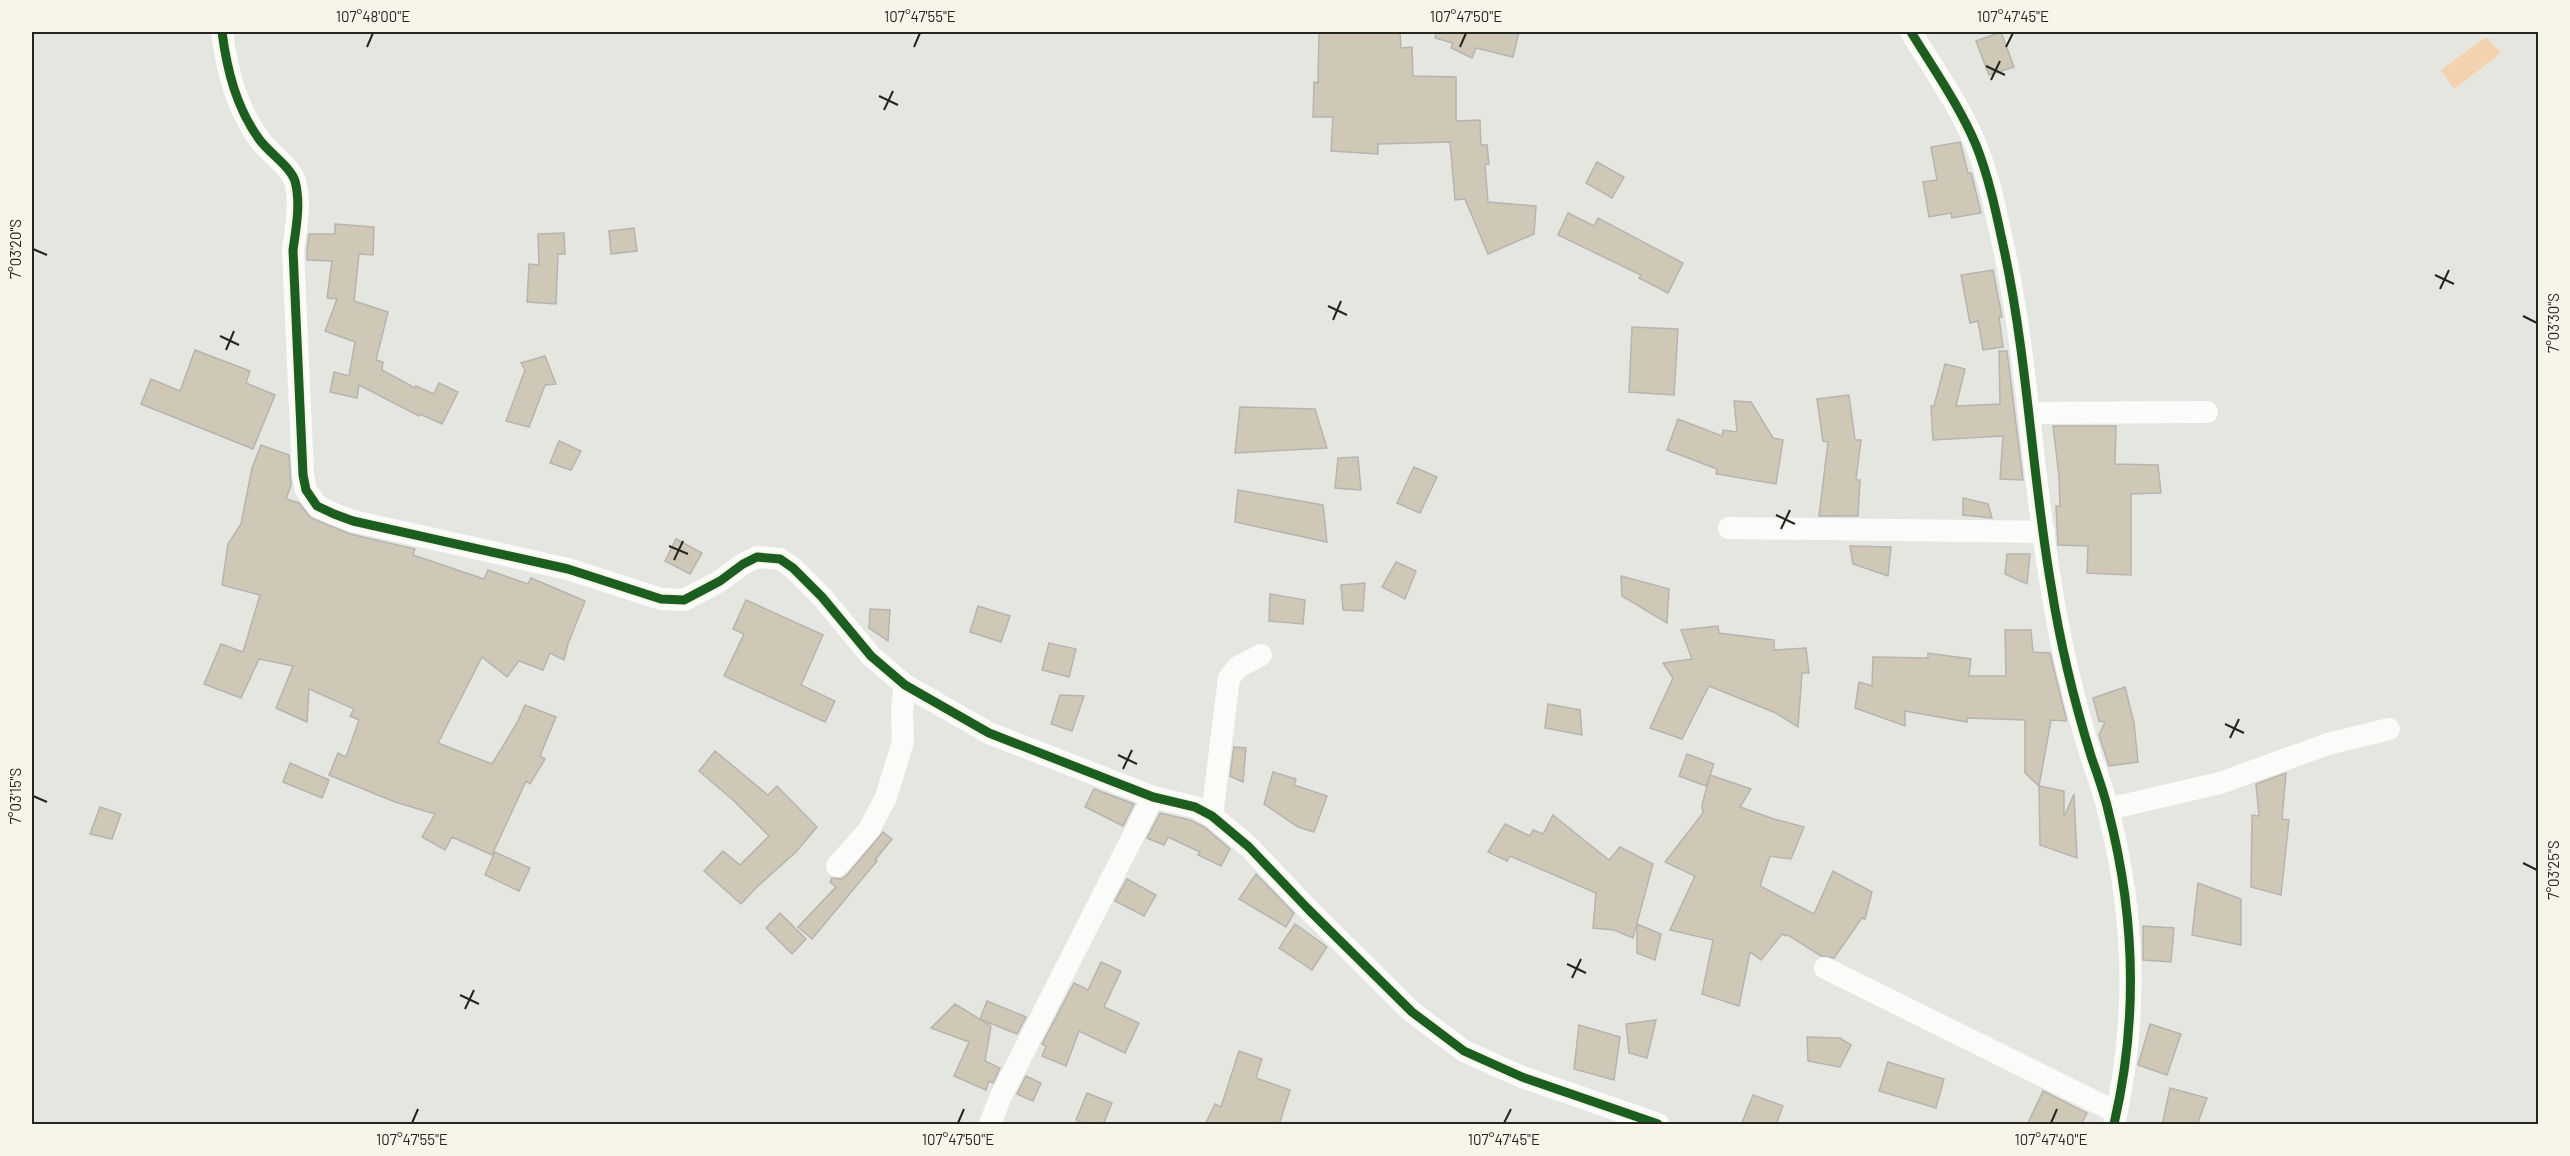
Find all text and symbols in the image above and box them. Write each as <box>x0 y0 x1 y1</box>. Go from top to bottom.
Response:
text: 107°48'00"E <box>336 7 410 25</box>
text: 107°47'55"E <box>884 7 956 25</box>
text: 107°47'50"E <box>1430 7 1502 25</box>
text: 107°47'45"E <box>1977 7 2049 25</box>
text: 7°03'20"S <box>6 219 24 279</box>
text: 7°03'30"S <box>2544 293 2562 353</box>
text: 7°03'15"S <box>6 768 24 824</box>
text: 7°03'25"S <box>2544 840 2562 900</box>
text: 107°47'55"E <box>376 1130 448 1148</box>
text: 107°47'50"E <box>922 1130 994 1148</box>
text: 107°47'45"E <box>1468 1130 1540 1148</box>
text: 107°47'40"E <box>2014 1130 2088 1148</box>

